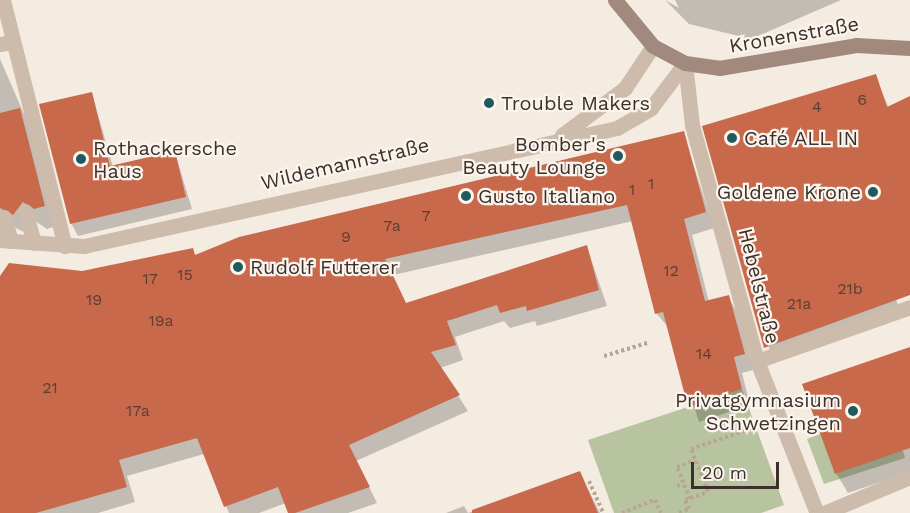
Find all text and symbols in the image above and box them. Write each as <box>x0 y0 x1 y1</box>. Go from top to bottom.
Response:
street label: Kronenstraße <box>727 12 861 58</box>
house number: 6 <box>857 90 867 110</box>
place label: Trouble Makers <box>501 91 650 115</box>
marker: Trouble Makers <box>482 96 496 110</box>
house number: 4 <box>812 97 822 117</box>
place label: Café ALL IN <box>744 126 859 150</box>
marker: Café ALL IN <box>725 131 739 145</box>
place label: Bomber's Beauty Lounge <box>462 132 606 179</box>
street label: Wildemannstraße <box>259 133 431 195</box>
place label: Rothackersche Haus <box>93 136 237 183</box>
marker: Bomber's Beauty Lounge <box>611 149 625 163</box>
marker: Rothackersche Haus <box>74 152 88 166</box>
house number: 1 <box>648 174 654 194</box>
house number: 1 <box>629 180 635 200</box>
place label: Goldene Krone <box>717 180 861 204</box>
place label: Gusto Italiano <box>478 184 615 208</box>
marker: Goldene Krone <box>866 185 880 199</box>
marker: Gusto Italiano <box>459 189 473 203</box>
house number: 7 <box>422 206 430 226</box>
house number: 7a <box>383 216 401 236</box>
street label: Hebelstraße <box>733 226 785 346</box>
house number: 9 <box>341 227 351 247</box>
place label: Rudolf Futterer <box>250 255 399 279</box>
marker: Rudolf Futterer <box>231 260 245 274</box>
house number: 12 <box>663 261 679 281</box>
house number: 15 <box>177 265 193 285</box>
house number: 17 <box>142 269 158 289</box>
house number: 21b <box>837 279 863 299</box>
house number: 19 <box>86 290 102 310</box>
house number: 21a <box>787 294 811 314</box>
house number: 19a <box>148 311 174 331</box>
house number: 14 <box>696 344 712 364</box>
house number: 21 <box>42 378 58 398</box>
place label: Privatgymnasium Schwetzingen <box>675 388 841 435</box>
house number: 17a <box>126 401 150 421</box>
marker: Privatgymnasium Schwetzingen <box>846 404 860 418</box>
scale bar <box>694 450 782 488</box>
text: 20 m <box>702 462 747 483</box>

